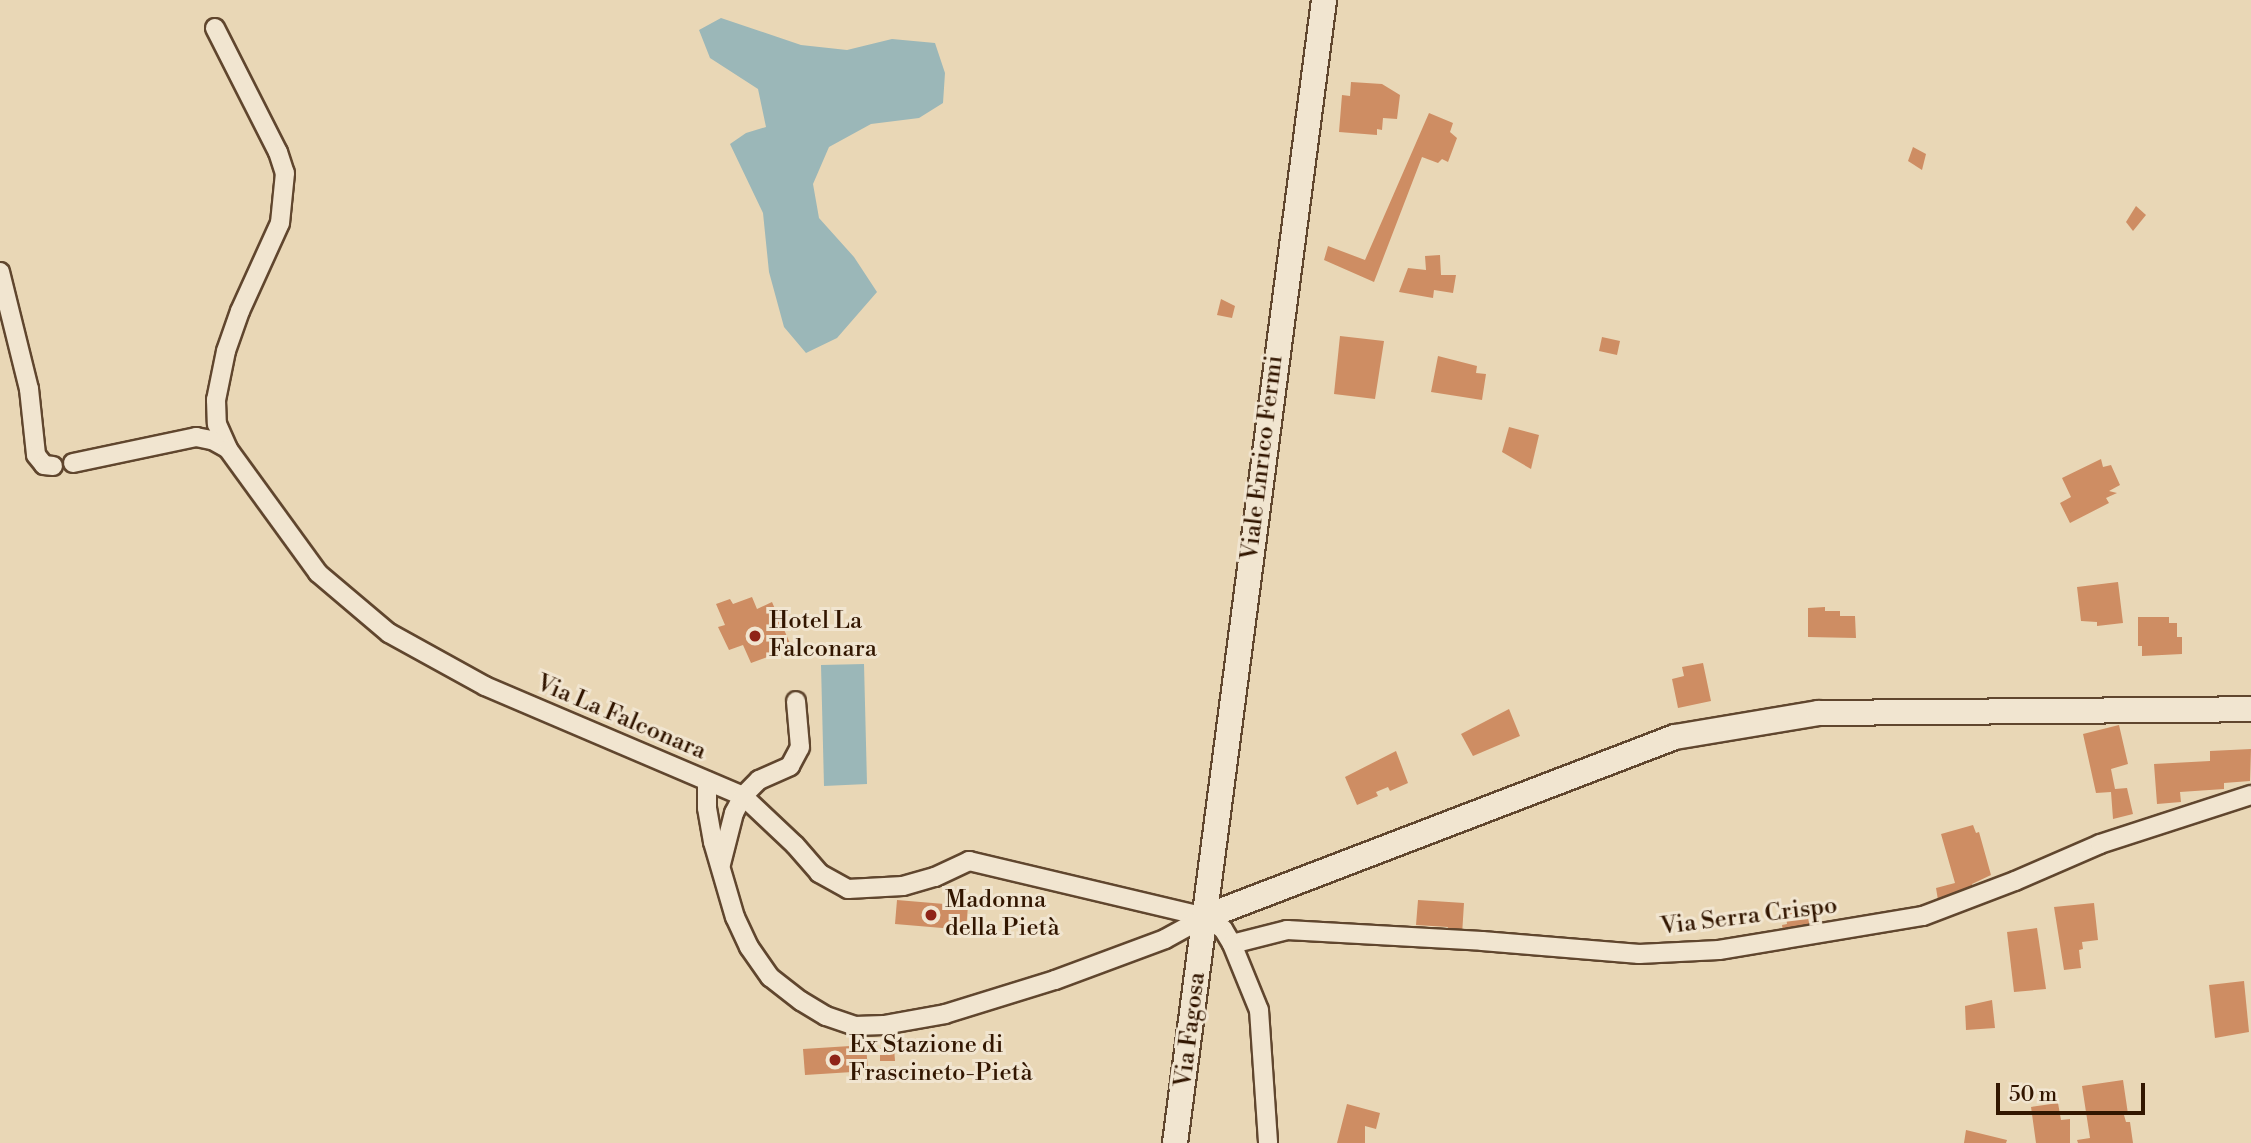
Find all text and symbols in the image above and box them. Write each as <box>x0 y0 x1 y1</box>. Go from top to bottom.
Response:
street label: Viale Enrico Fermi <box>1236 354 1290 562</box>
place label: Hotel La Falconara <box>769 608 877 664</box>
marker: Hotel La Falconara <box>747 628 763 644</box>
street label: Via La Falconara <box>532 669 710 767</box>
place label: Madonna della Pietà <box>945 887 1060 943</box>
street label: Via Serra Crispo <box>1659 892 1839 942</box>
marker: Madonna della Pietà <box>923 907 939 923</box>
street label: Via Fagosa <box>1170 971 1212 1089</box>
place label: Ex Stazione di Frascineto-Pietà <box>849 1032 1033 1088</box>
marker: Ex Stazione di Frascineto-Pietà <box>827 1052 843 1068</box>
scale bar <box>1999 1070 2148 1114</box>
text: 50 m <box>2009 1082 2057 1108</box>

